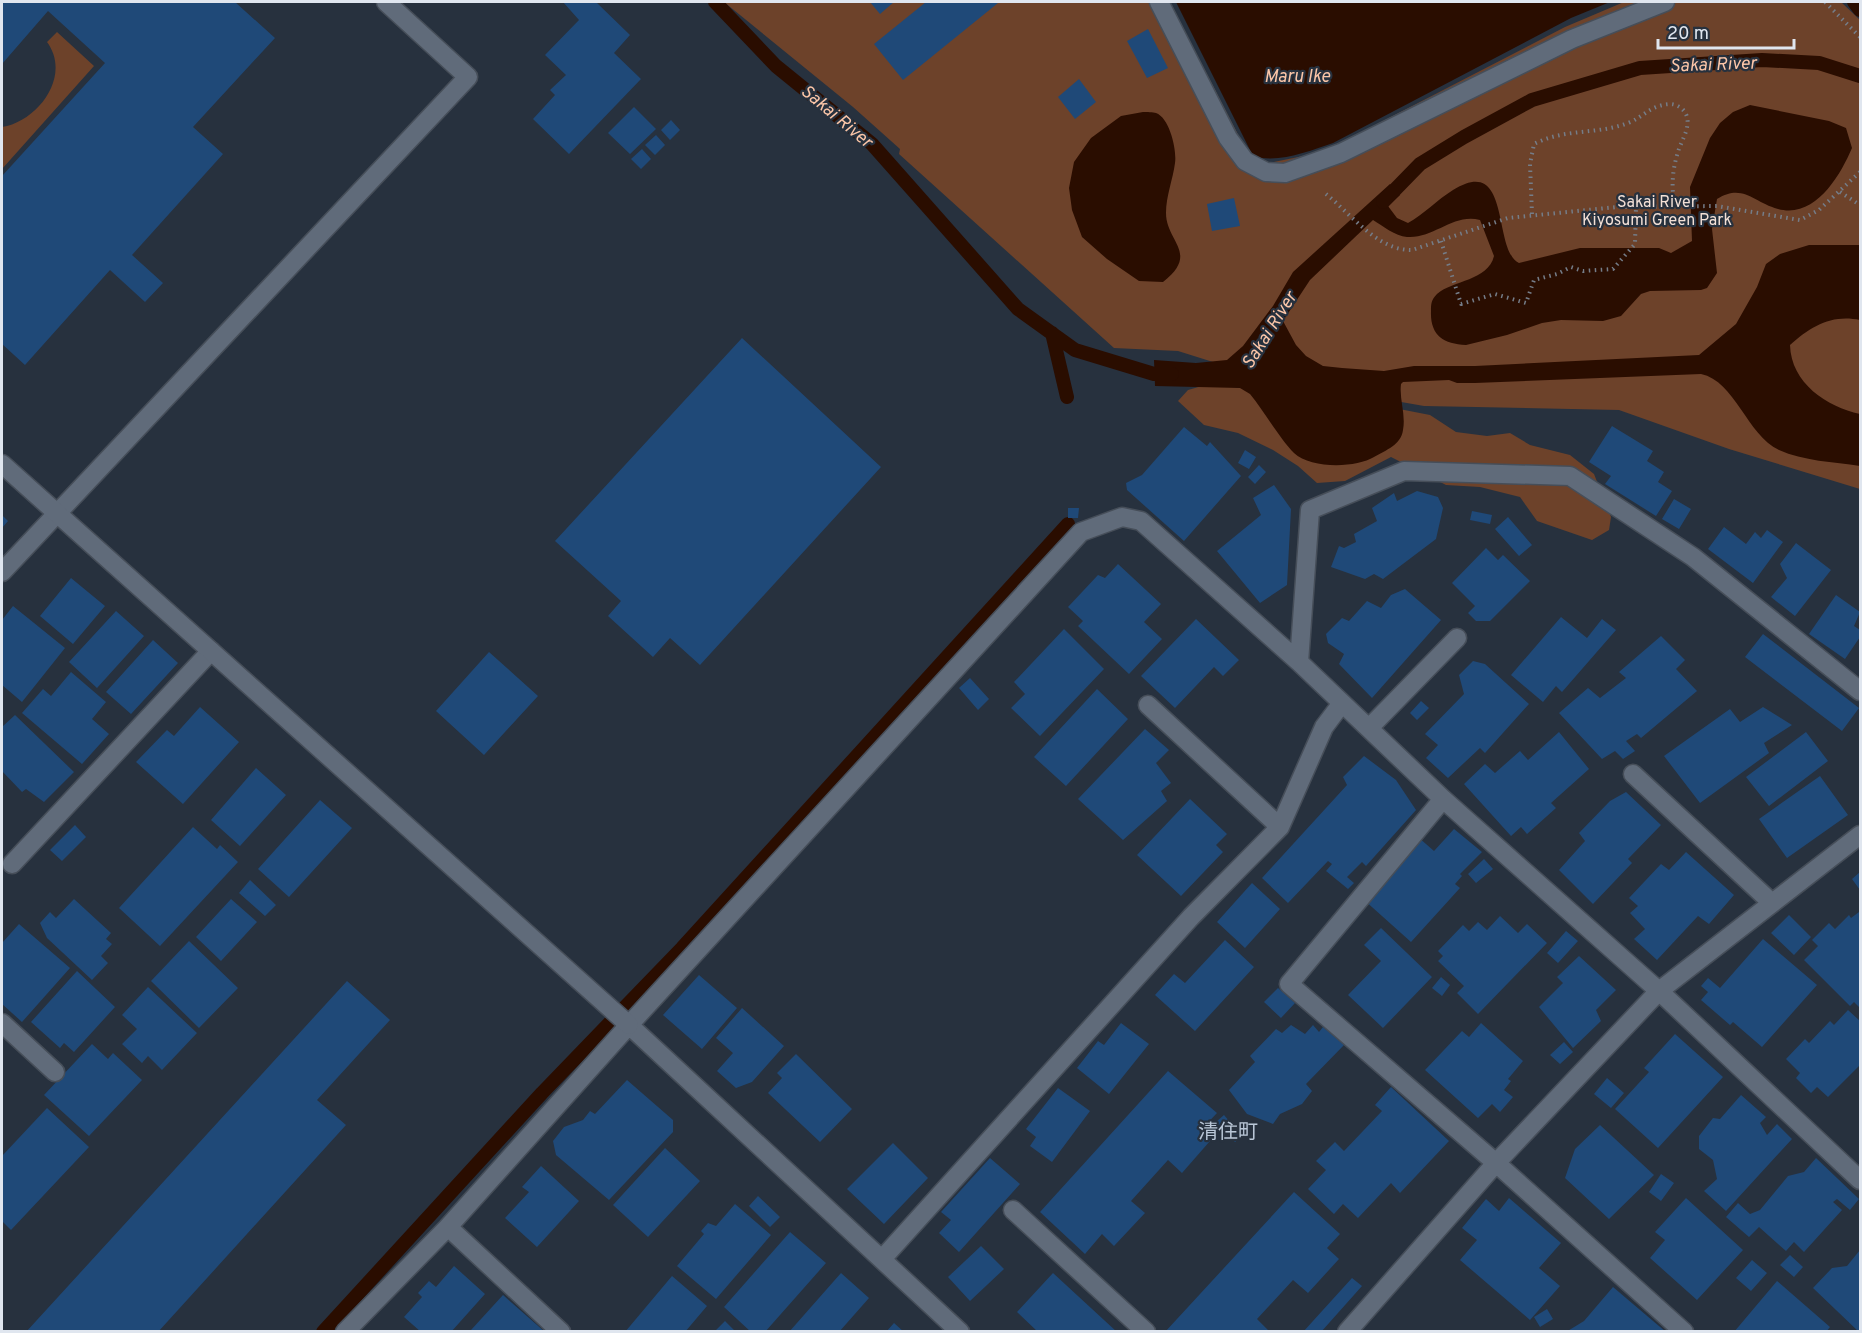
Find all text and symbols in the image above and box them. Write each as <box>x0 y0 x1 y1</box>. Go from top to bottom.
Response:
scale bar <box>1658 12 1794 50</box>
text: 20 m <box>1667 23 1709 46</box>
water label: Sakai River <box>1669 52 1759 79</box>
water label: Maru Ike <box>1264 66 1331 89</box>
water label: Sakai River <box>795 80 878 155</box>
park label: Sakai River Kiyosumi Green Park <box>1582 193 1732 231</box>
water label: Sakai River <box>1237 286 1304 374</box>
district label: 清住町 <box>1198 1120 1258 1146</box>

